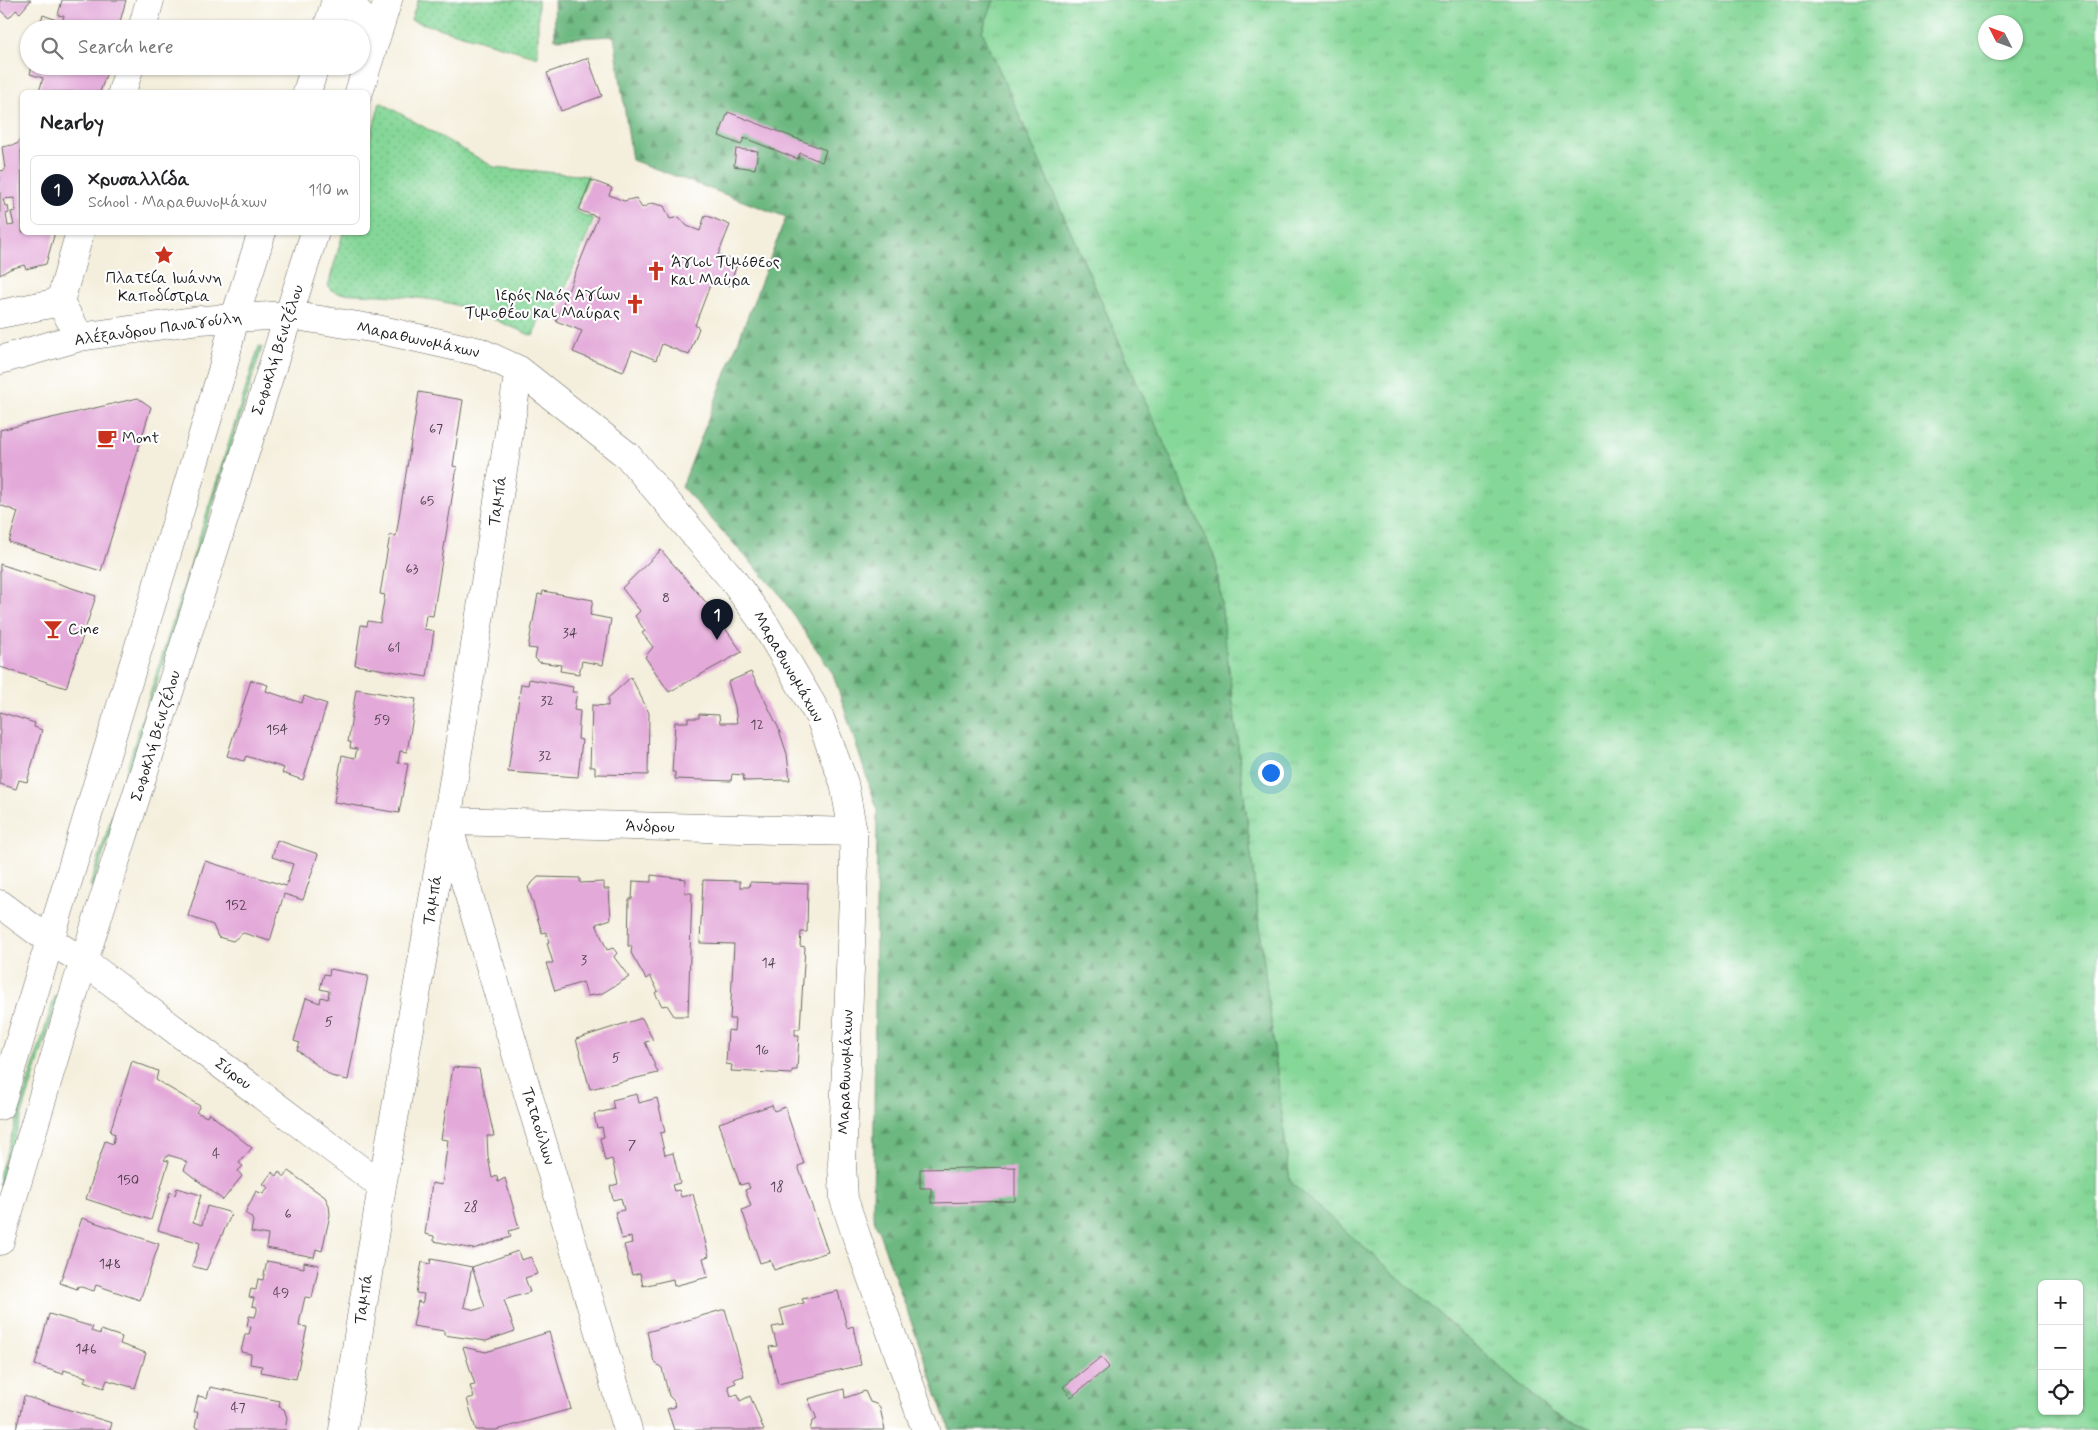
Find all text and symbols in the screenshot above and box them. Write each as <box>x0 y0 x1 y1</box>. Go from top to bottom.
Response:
north arrow <box>1978 15 2023 60</box>
search box <box>20 20 370 75</box>
icon: search <box>38 34 66 62</box>
text: Search here <box>78 35 174 60</box>
text: Nearby <box>40 109 104 137</box>
text: Χρυσαλλίδα <box>88 167 190 192</box>
text: 1 <box>53 180 61 201</box>
text: 110 m <box>308 180 349 201</box>
text: School · Μαραθωνομάχων <box>88 192 267 213</box>
place icon: Πλατεία Ιωάννη Καποδίστρια <box>153 244 175 266</box>
place label: Άγιοι Τιμόθεος και Μαύρα <box>671 252 780 291</box>
church icon: Άγιοι Τιμόθεος και Μαύρα <box>645 260 667 282</box>
place label: Πλατεία Ιωάννη Καποδίστρια <box>106 268 222 307</box>
street label: Σοφοκλή Βενιζέλου <box>246 282 309 418</box>
place label: Ιερός Ναός Αγίων Τιμοθέου και Μαύρας <box>465 285 620 324</box>
church icon: Ιερός Ναός Αγίων Τιμοθέου και Μαύρας <box>624 293 646 315</box>
street label: Αλέξανδρου Παναγούλη <box>73 306 243 351</box>
street label: Μαραθωνομάχων <box>355 317 481 363</box>
house number: 67 <box>429 420 443 438</box>
cafe icon: Mont <box>96 427 118 449</box>
place label: Mont <box>122 428 160 449</box>
street label: Ταμπά <box>484 474 512 528</box>
house number: 65 <box>420 492 434 510</box>
house number: 63 <box>405 560 419 578</box>
house number: 8 <box>662 589 670 607</box>
pin: 1 <box>701 599 733 640</box>
street label: Μαραθωνομάχων <box>748 608 828 726</box>
bar icon: Cine <box>42 618 64 640</box>
place label: Cine <box>68 619 99 640</box>
house number: 34 <box>563 624 578 642</box>
house number: 61 <box>387 639 401 657</box>
street label: Σοφοκλή Βενιζέλου <box>125 668 186 804</box>
house number: 32 <box>540 692 554 710</box>
house number: 59 <box>374 711 390 729</box>
house number: 12 <box>750 716 764 734</box>
house number: 154 <box>266 721 288 739</box>
house number: 32 <box>538 747 552 765</box>
your location <box>1258 760 1284 786</box>
street label: Άνδρου <box>625 816 675 838</box>
street label: Ταμπά <box>418 873 448 927</box>
house number: 152 <box>225 896 247 914</box>
house number: 3 <box>581 951 587 969</box>
house number: 14 <box>762 954 777 972</box>
street label: Μαραθωνομάχων <box>833 1009 859 1135</box>
house number: 5 <box>325 1013 333 1031</box>
house number: 16 <box>755 1041 769 1059</box>
house number: 5 <box>612 1049 620 1067</box>
street label: Σύρου <box>210 1053 256 1095</box>
street label: Ταταούλων <box>516 1085 560 1167</box>
house number: 7 <box>628 1136 637 1154</box>
house number: 4 <box>212 1145 220 1163</box>
house number: 150 <box>117 1171 139 1189</box>
house number: 18 <box>770 1178 784 1196</box>
house number: 28 <box>464 1198 478 1216</box>
house number: 6 <box>284 1205 292 1223</box>
house number: 148 <box>99 1255 121 1273</box>
street label: Ταμπά <box>350 1272 378 1326</box>
map controls <box>2038 1280 2083 1415</box>
button: + <box>2038 1280 2083 1325</box>
house number: 49 <box>273 1284 289 1302</box>
button: − <box>2038 1325 2083 1370</box>
house number: 146 <box>75 1340 97 1358</box>
button: locate <box>2038 1370 2083 1415</box>
house number: 47 <box>230 1399 246 1417</box>

